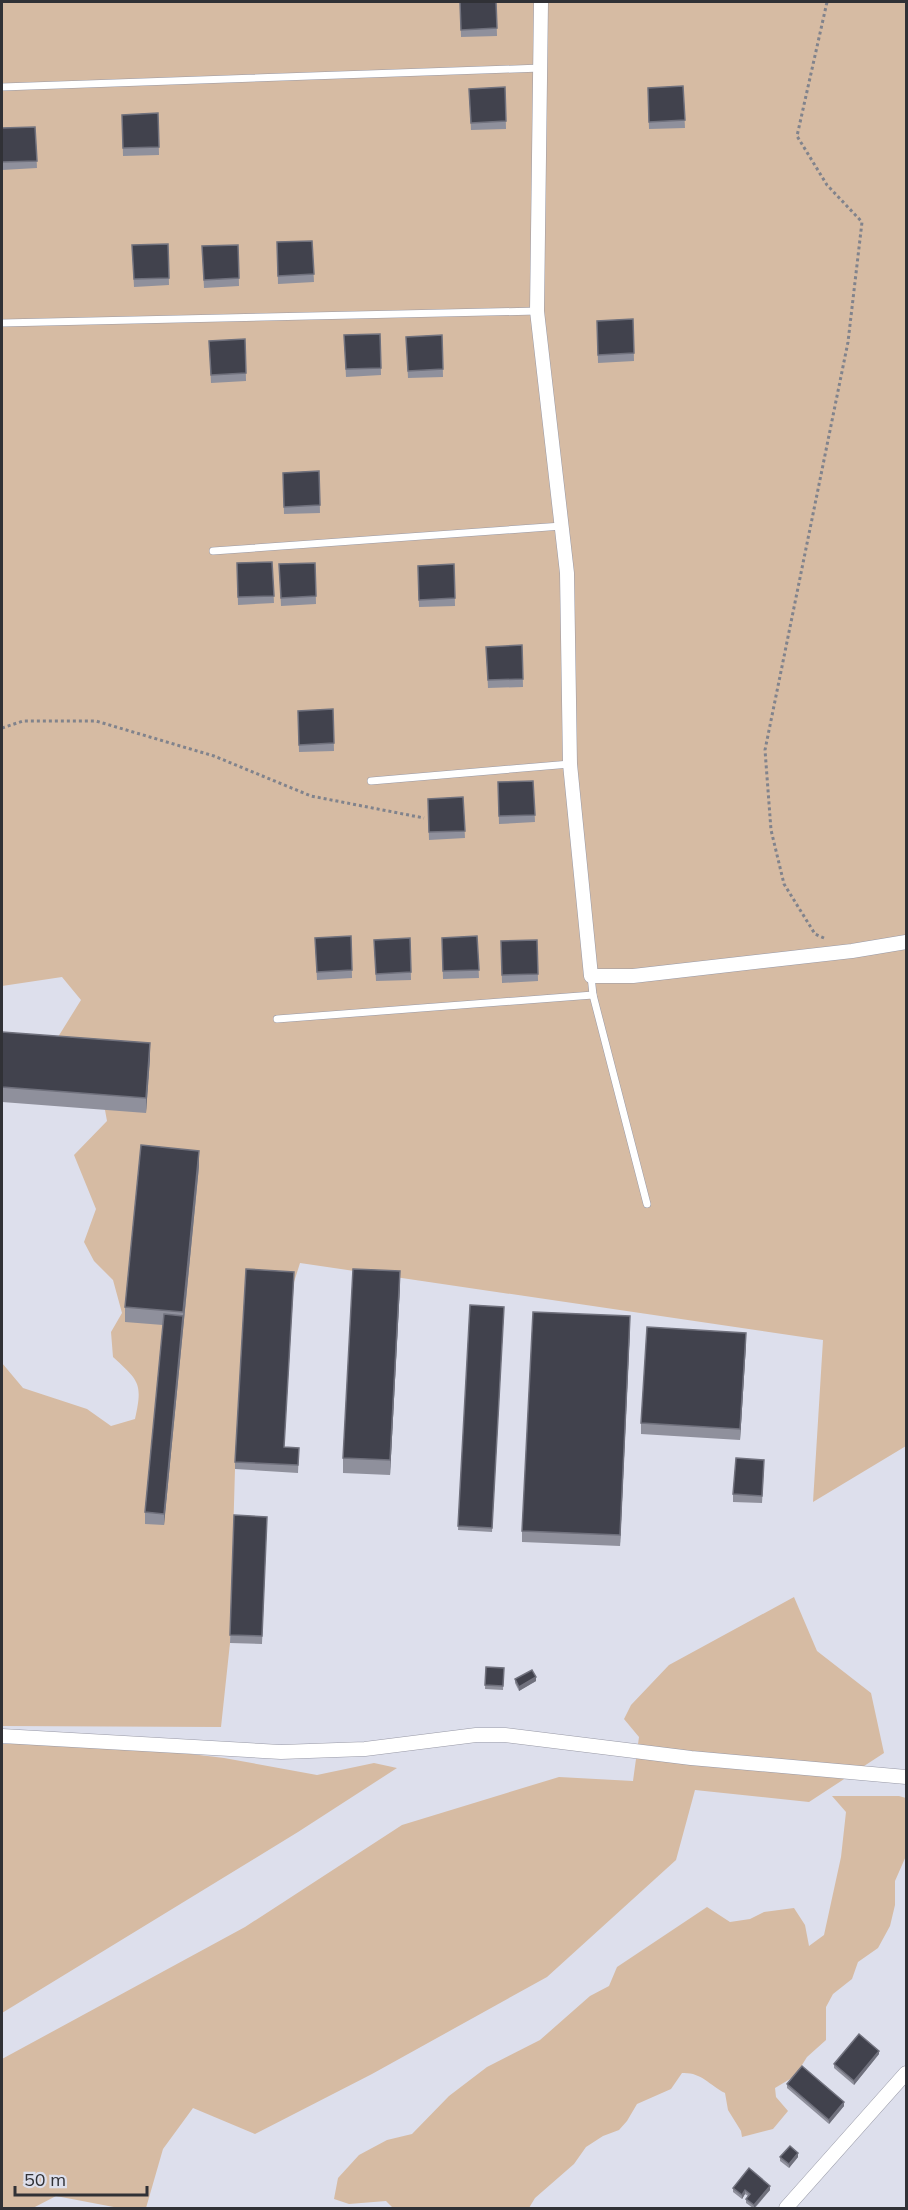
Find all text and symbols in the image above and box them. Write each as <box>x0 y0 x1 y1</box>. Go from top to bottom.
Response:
scale bar <box>15 2159 147 2197</box>
text: 50 m <box>24 2168 66 2191</box>

